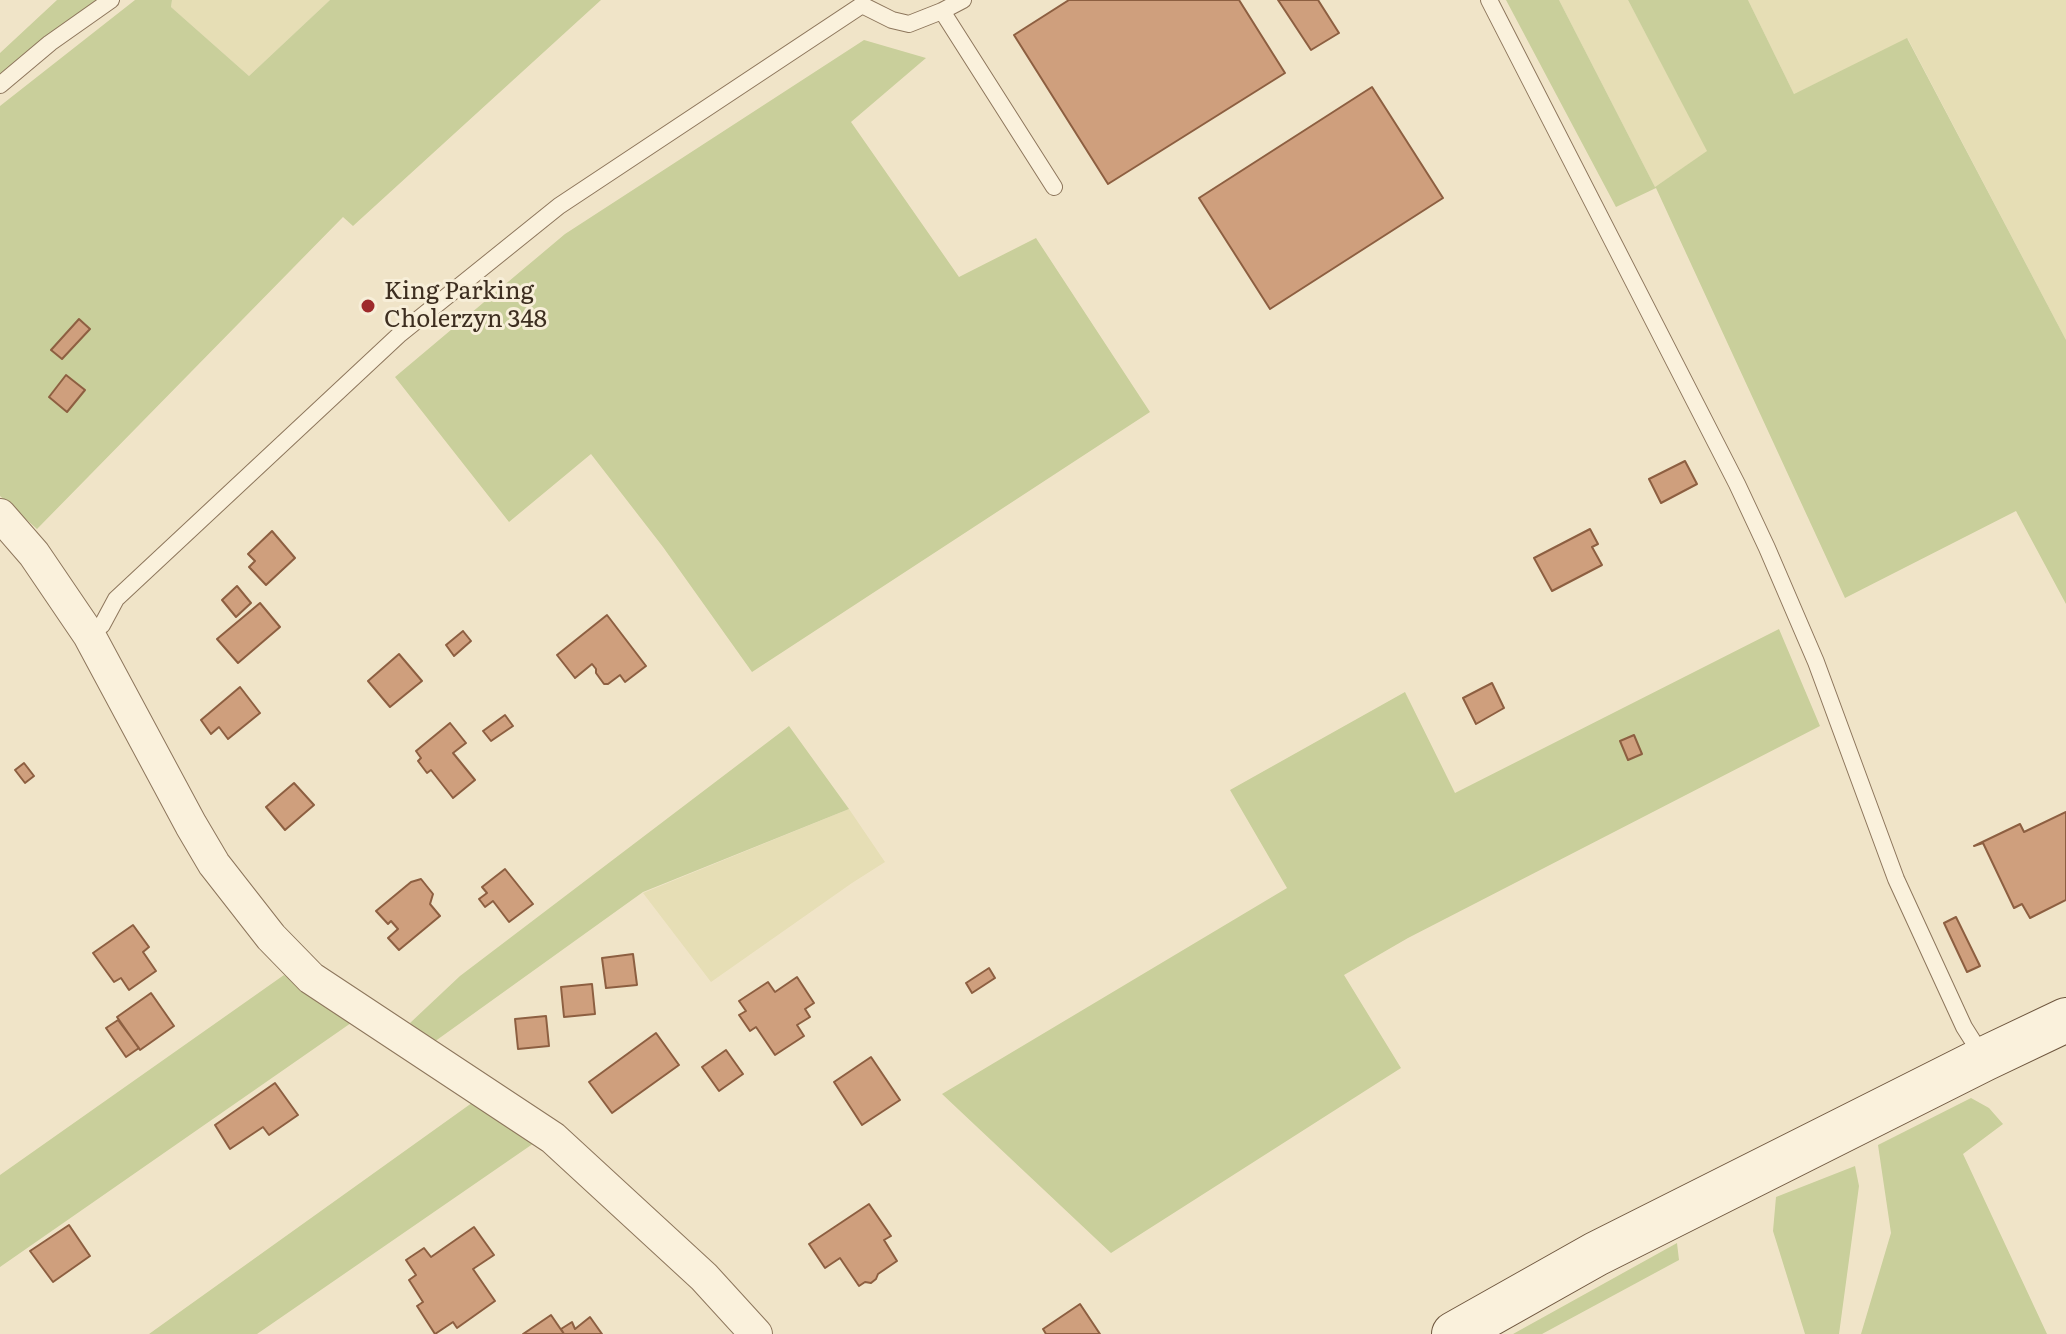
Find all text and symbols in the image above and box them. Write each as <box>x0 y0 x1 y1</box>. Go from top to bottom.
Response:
place label: King Parking Cholerzyn 348 <box>384 278 547 334</box>
marker: King Parking Cholerzyn 348 <box>359 297 377 315</box>

